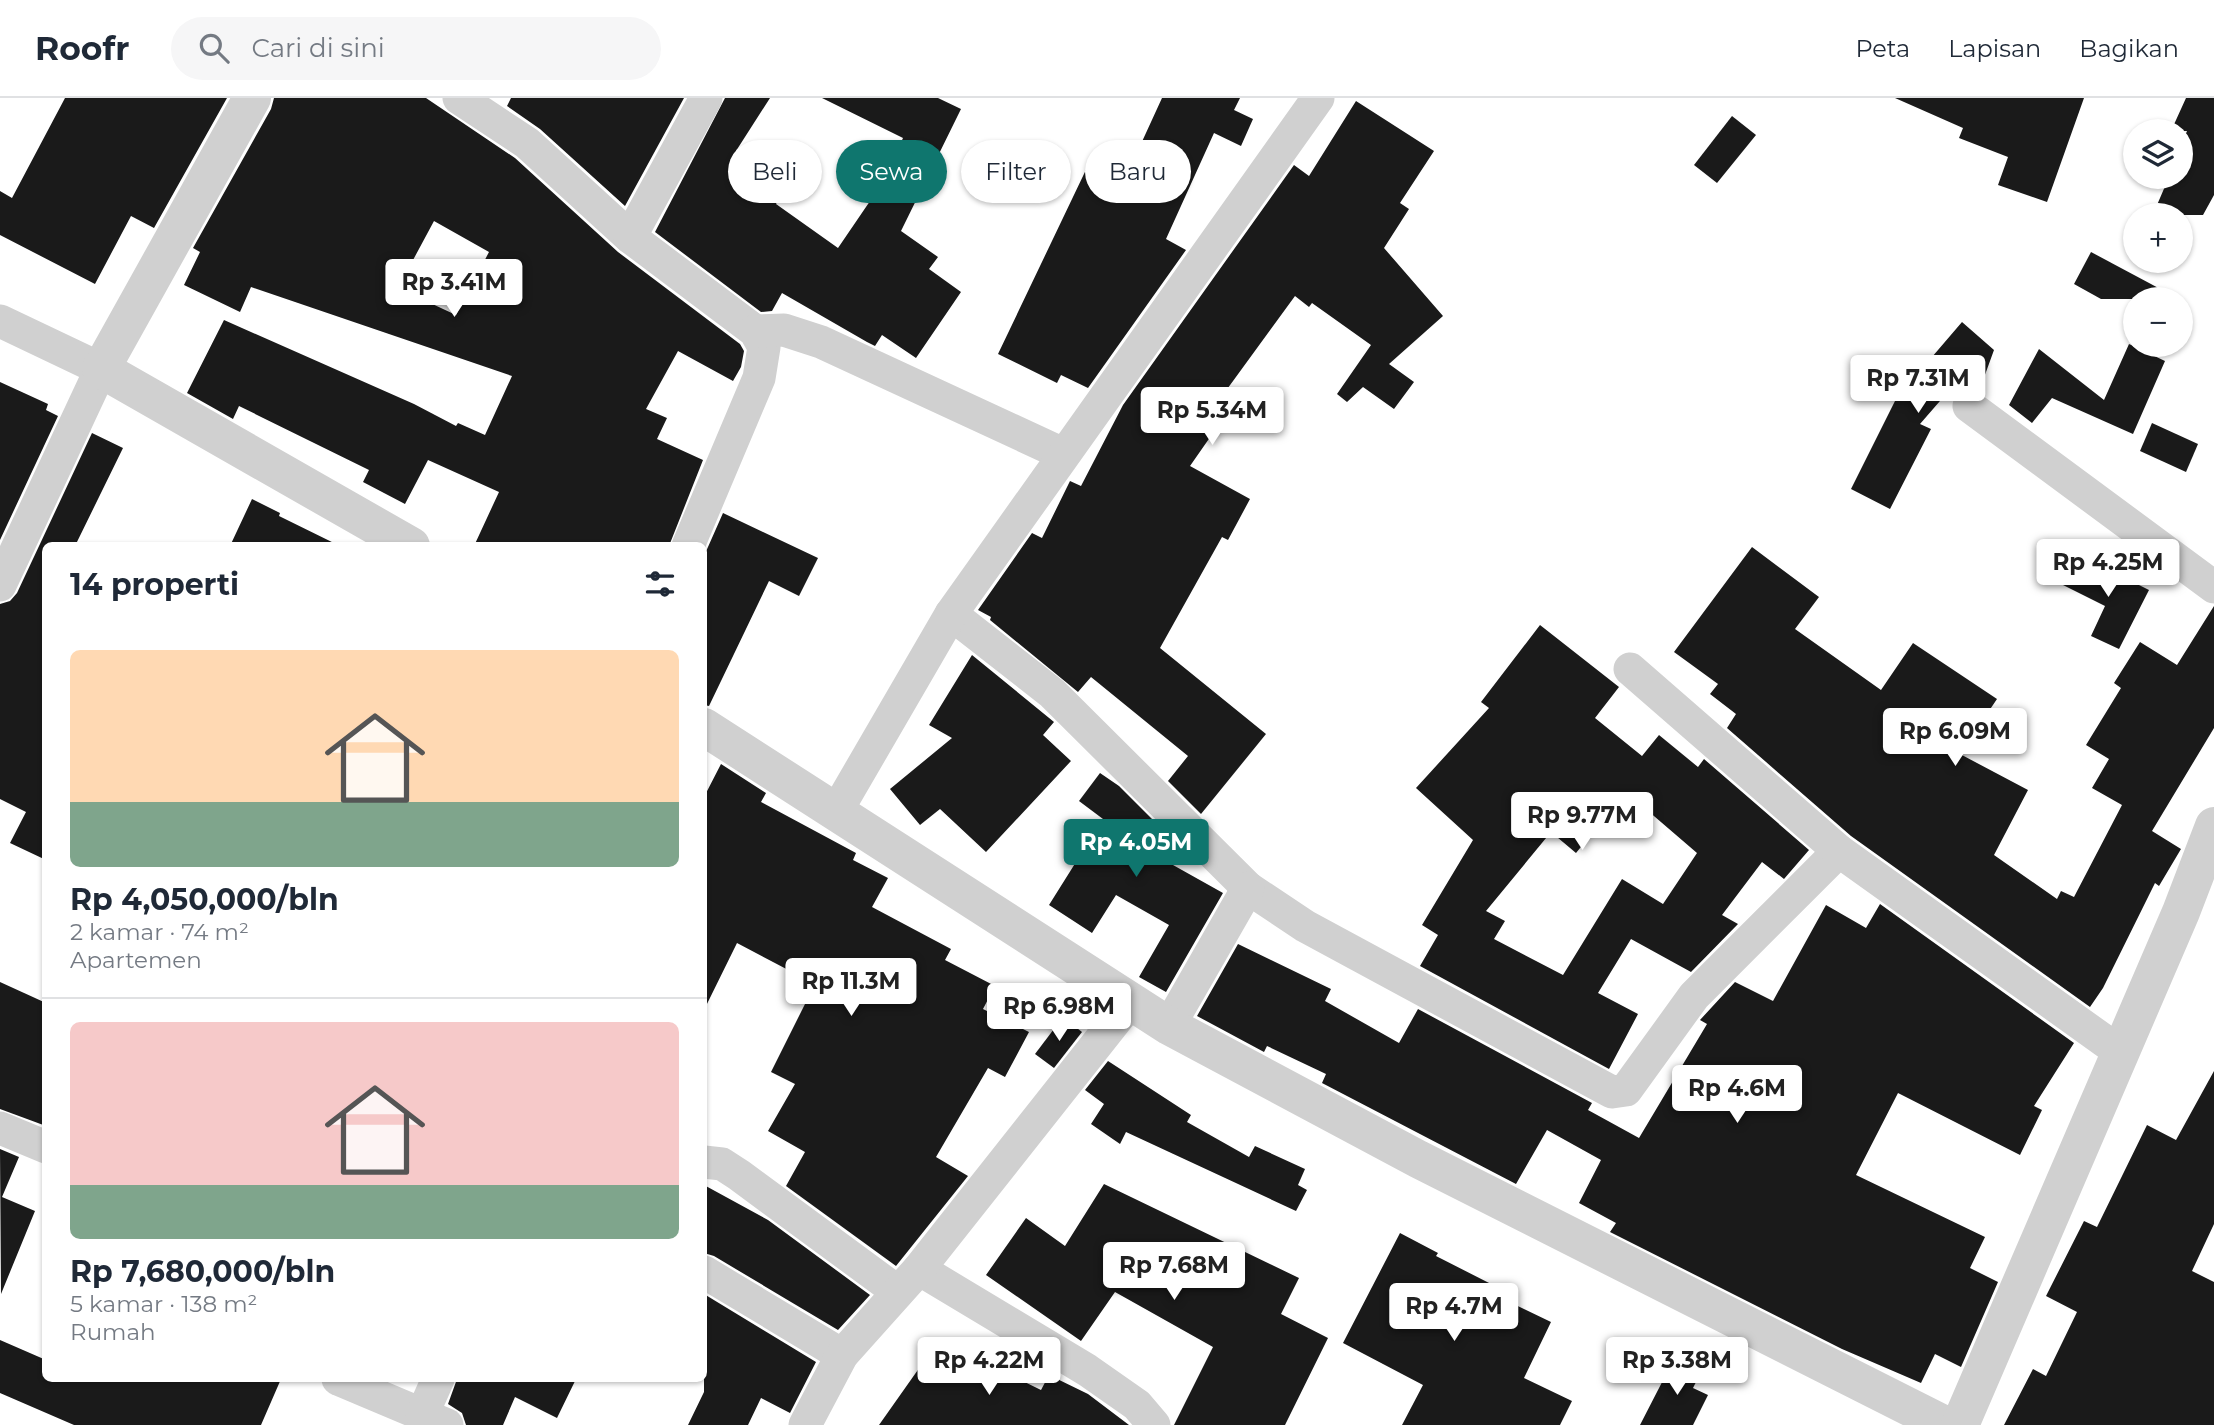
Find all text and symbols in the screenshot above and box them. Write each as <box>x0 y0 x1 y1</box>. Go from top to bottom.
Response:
search box <box>171 17 661 80</box>
text: Roofr <box>35 28 129 68</box>
icon: search <box>195 29 233 67</box>
text: Cari di sini <box>251 32 385 64</box>
text: Peta <box>1855 34 1910 63</box>
text: Lapisan <box>1948 34 2041 63</box>
text: Bagikan <box>2079 34 2179 63</box>
map controls <box>2123 119 2193 357</box>
button: layers <box>2123 119 2193 189</box>
chip: Beli <box>728 140 822 203</box>
chip: Sewa <box>836 140 947 203</box>
chip: Filter <box>961 140 1071 203</box>
chip: Baru <box>1085 140 1191 203</box>
button: + <box>2123 203 2193 273</box>
pin: Rp 3.41M <box>382 260 526 319</box>
text: Rp 3.41M <box>401 268 507 296</box>
button: − <box>2123 287 2193 357</box>
pin: Rp 7.31M <box>1846 356 1990 415</box>
text: Rp 7.31M <box>1866 364 1970 392</box>
pin: Rp 5.34M <box>1140 388 1284 447</box>
text: Rp 5.34M <box>1157 396 1267 424</box>
pin: Rp 4.25M <box>2036 540 2180 599</box>
text: Rp 4.25M <box>2052 548 2164 576</box>
icon: filters <box>641 565 679 603</box>
text: 14 properti <box>70 566 239 603</box>
icon: home <box>312 695 438 821</box>
pin: Rp 6.09M <box>1883 708 2027 768</box>
text: Rp 6.09M <box>1899 717 2011 745</box>
pin: Rp 9.77M <box>1510 792 1654 852</box>
text: Rp 9.77M <box>1527 801 1637 829</box>
pin: Rp 4.05M <box>1064 820 1208 879</box>
text: Rp 4.05M <box>1080 828 1192 856</box>
text: Rp 4,050,000/bln <box>70 881 339 918</box>
text: 2 kamar · 74 m² <box>70 918 249 946</box>
text: Apartemen <box>70 946 202 974</box>
pin: Rp 11.3M <box>779 958 923 1018</box>
text: Rp 11.3M <box>801 967 901 995</box>
pin: Rp 6.98M <box>987 984 1131 1043</box>
text: Rp 6.98M <box>1003 992 1115 1020</box>
pin: Rp 4.6M <box>1672 1066 1802 1125</box>
icon: home <box>312 1067 438 1193</box>
text: Rp 4.6M <box>1688 1074 1786 1102</box>
pin: Rp 7.68M <box>1102 1242 1246 1302</box>
text: Rp 7.68M <box>1119 1251 1229 1279</box>
text: Rp 7,680,000/bln <box>70 1253 335 1290</box>
pin: Rp 4.7M <box>1389 1284 1519 1343</box>
text: 5 kamar · 138 m² <box>70 1290 257 1318</box>
text: Rp 4.7M <box>1405 1292 1503 1320</box>
text: Rumah <box>70 1318 156 1346</box>
pin: Rp 4.22M <box>917 1338 1061 1397</box>
pin: Rp 3.38M <box>1605 1338 1749 1397</box>
text: Rp 4.22M <box>934 1346 1044 1374</box>
text: Rp 3.38M <box>1622 1346 1732 1374</box>

